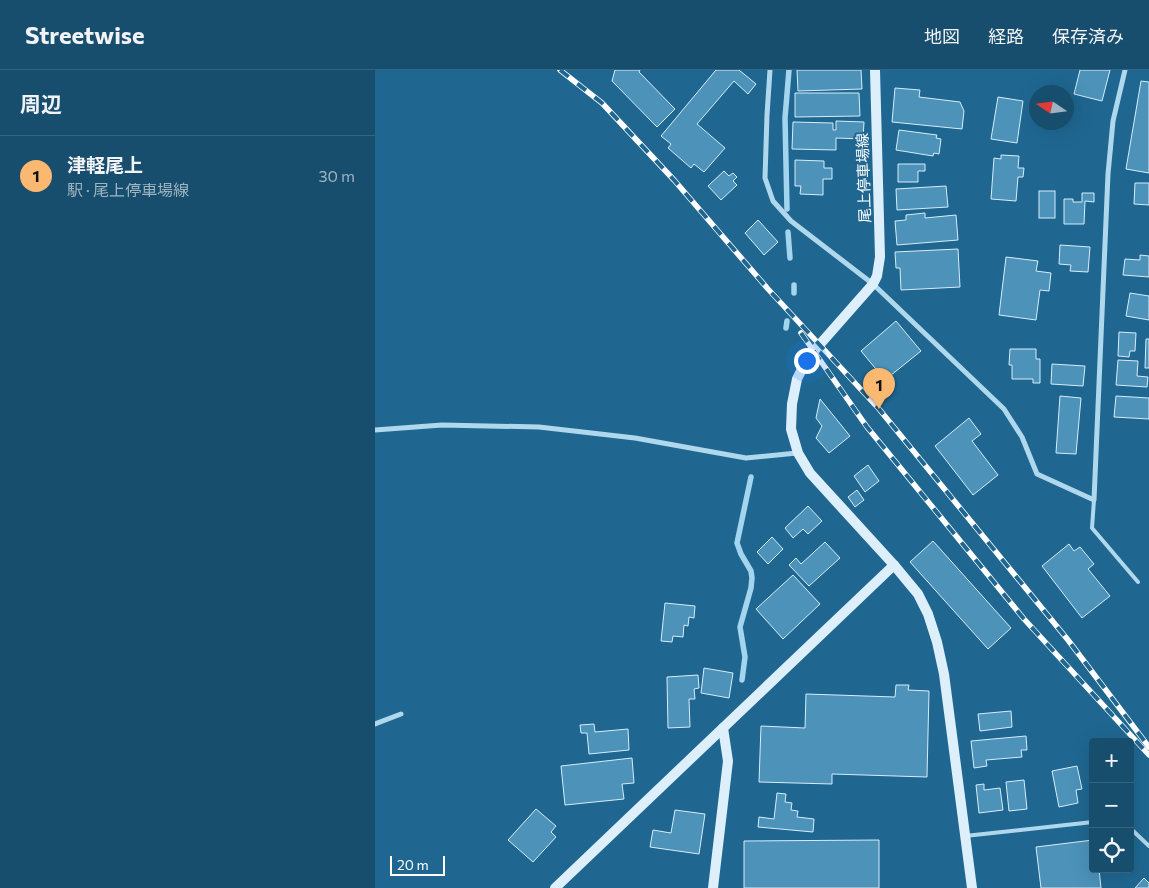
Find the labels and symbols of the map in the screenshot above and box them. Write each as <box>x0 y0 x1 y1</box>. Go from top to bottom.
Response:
north arrow <box>1029 85 1074 130</box>
street label: 尾上停車場線 <box>852 133 874 223</box>
your location <box>794 348 820 374</box>
pin: 1 <box>863 368 895 409</box>
scale bar <box>390 853 445 876</box>

